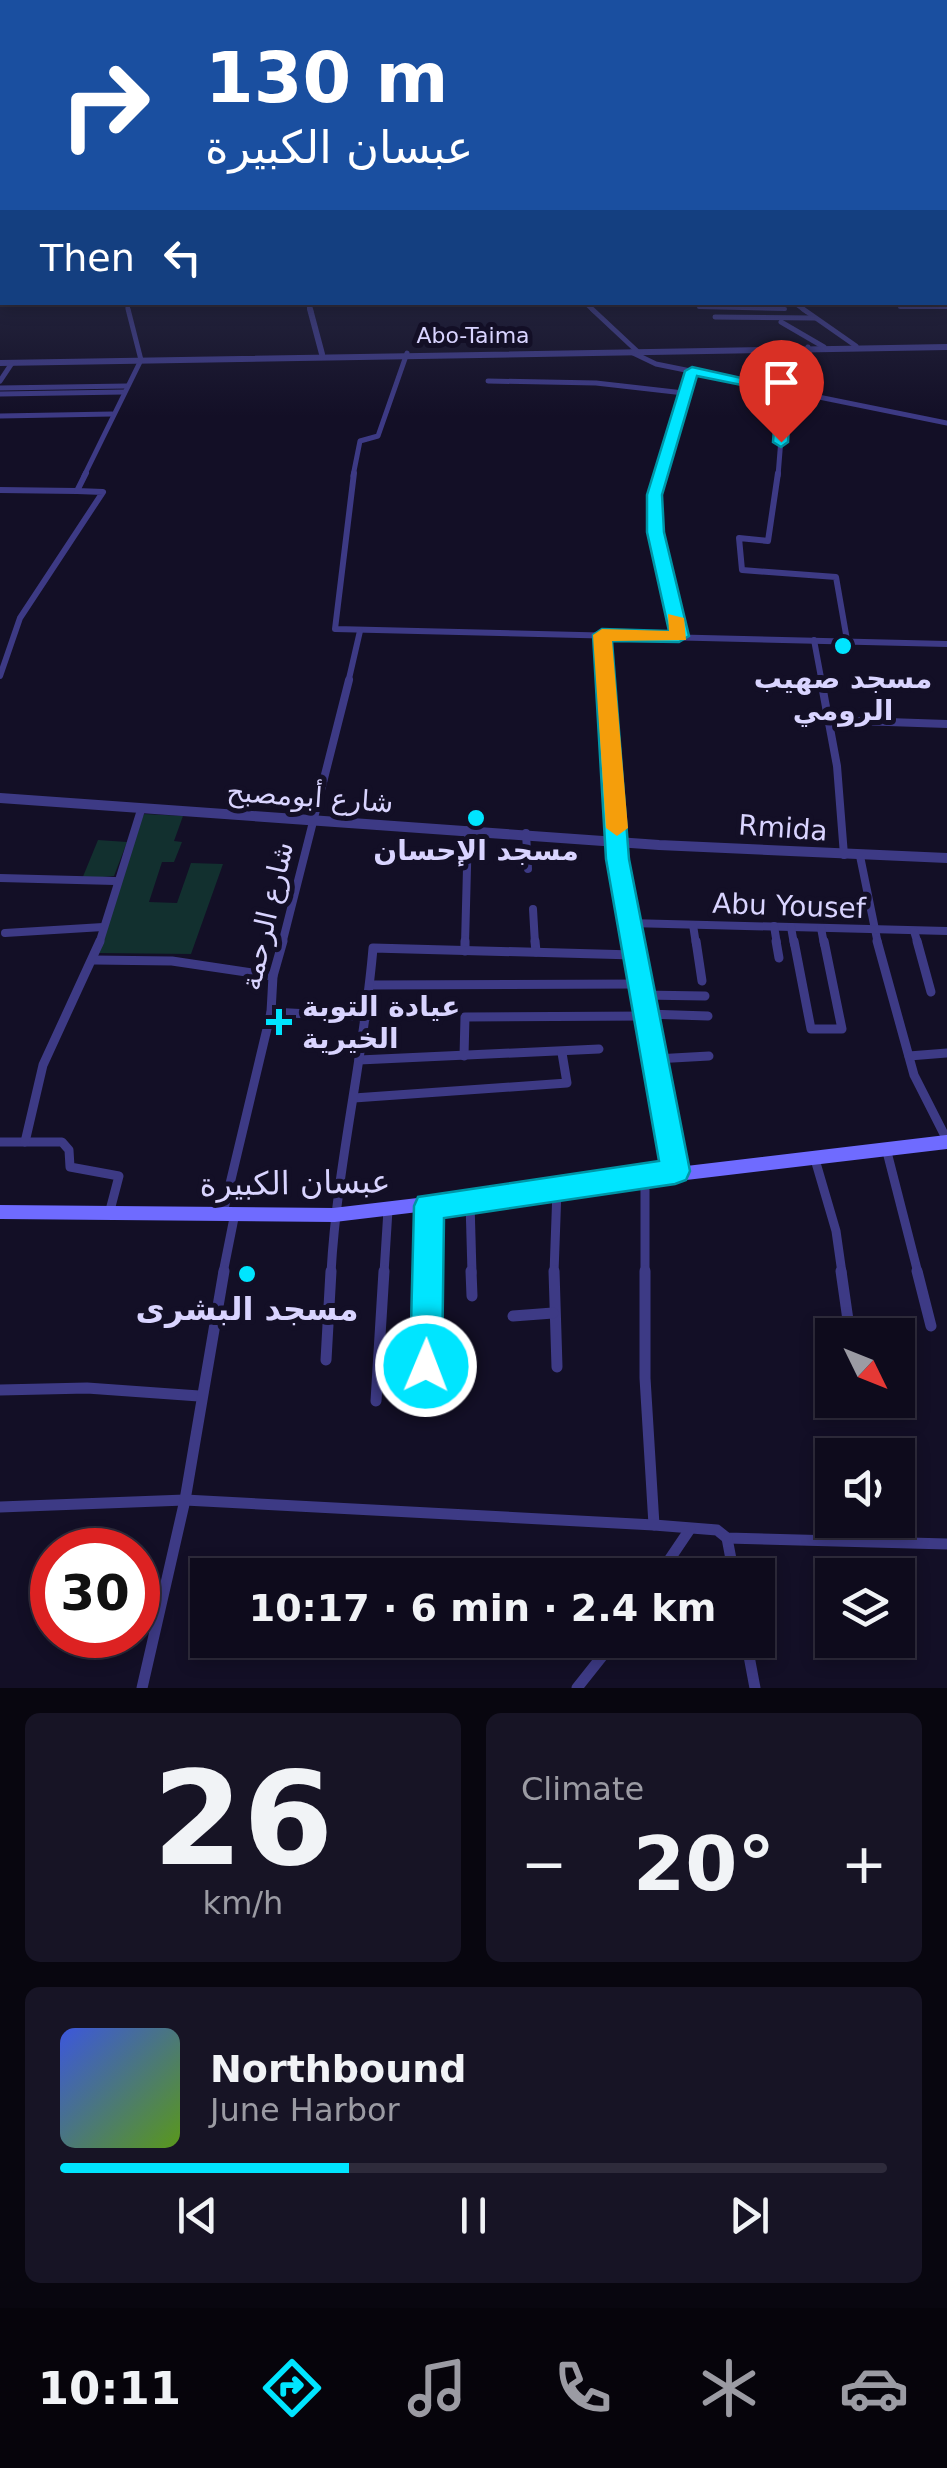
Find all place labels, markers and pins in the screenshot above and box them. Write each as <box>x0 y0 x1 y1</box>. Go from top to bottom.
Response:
pin <box>739 340 824 443</box>
marker: مسجد صهيب الرومي <box>832 635 854 657</box>
place label: مسجد صهيب الرومي <box>754 662 932 727</box>
marker: مسجد الإحسان <box>465 807 487 829</box>
place label: مسجد الإحسان <box>373 834 579 867</box>
place label: عيادة التوبة الخيرية <box>302 990 460 1055</box>
marker: عيادة التوبة الخيرية <box>266 1009 292 1035</box>
marker: مسجد البشرى <box>236 1263 258 1285</box>
place label: مسجد البشرى <box>136 1290 358 1328</box>

